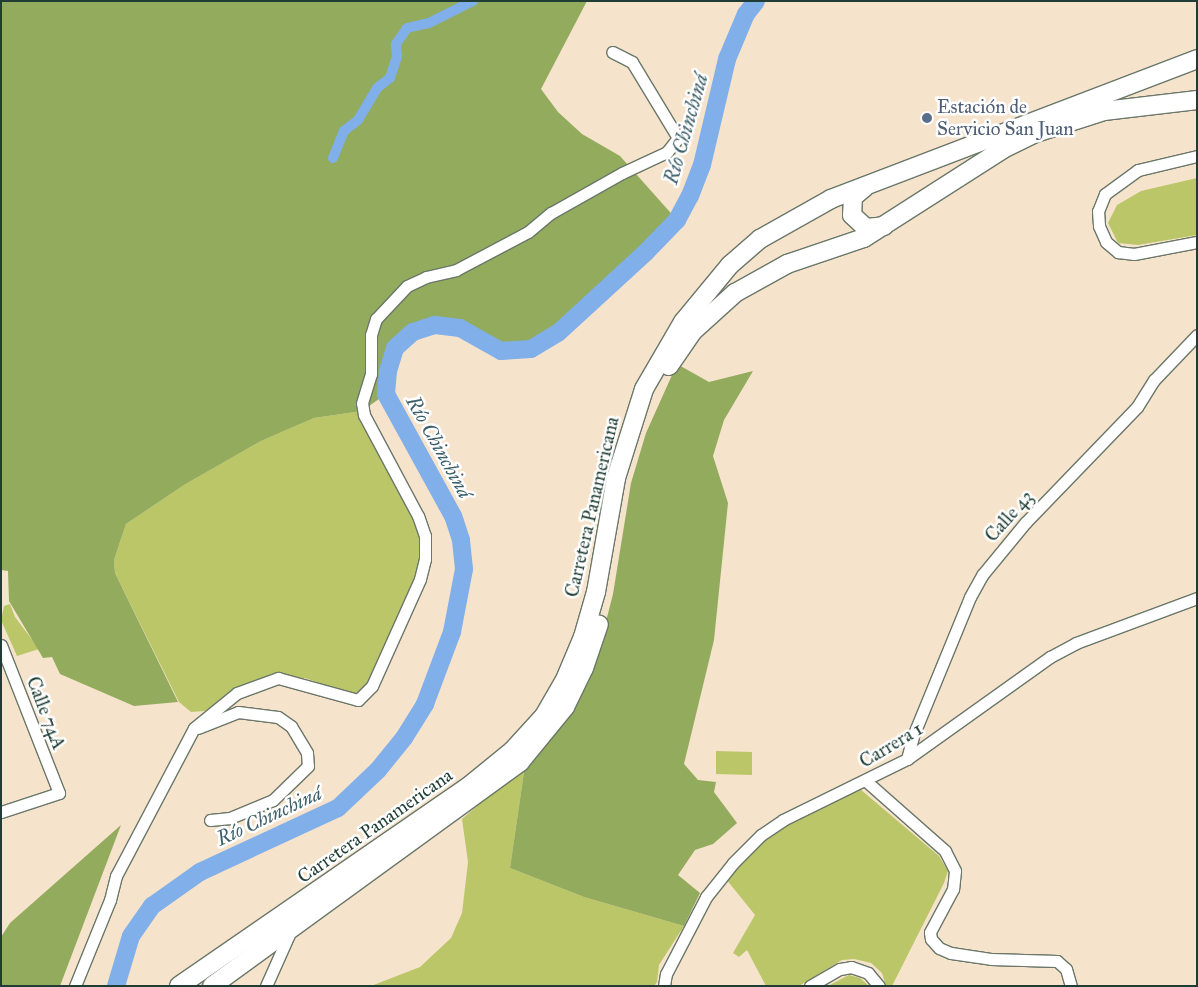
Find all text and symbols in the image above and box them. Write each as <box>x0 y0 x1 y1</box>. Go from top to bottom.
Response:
water label: Río Chinchiná <box>659 71 713 187</box>
place label: Estación de Servicio San Juan <box>937 96 1074 140</box>
marker: Estación de Servicio San Juan <box>921 112 933 124</box>
water label: Río Chinchiná <box>401 392 477 502</box>
street label: Carretera Panamericana <box>560 415 624 599</box>
street label: Calle 43 <box>980 486 1038 546</box>
street label: Calle 74A <box>22 673 70 753</box>
street label: Carrera 1 <box>855 717 927 773</box>
street label: Carretera Panamericana <box>293 764 457 888</box>
water label: Río Chinchiná <box>212 781 326 851</box>

